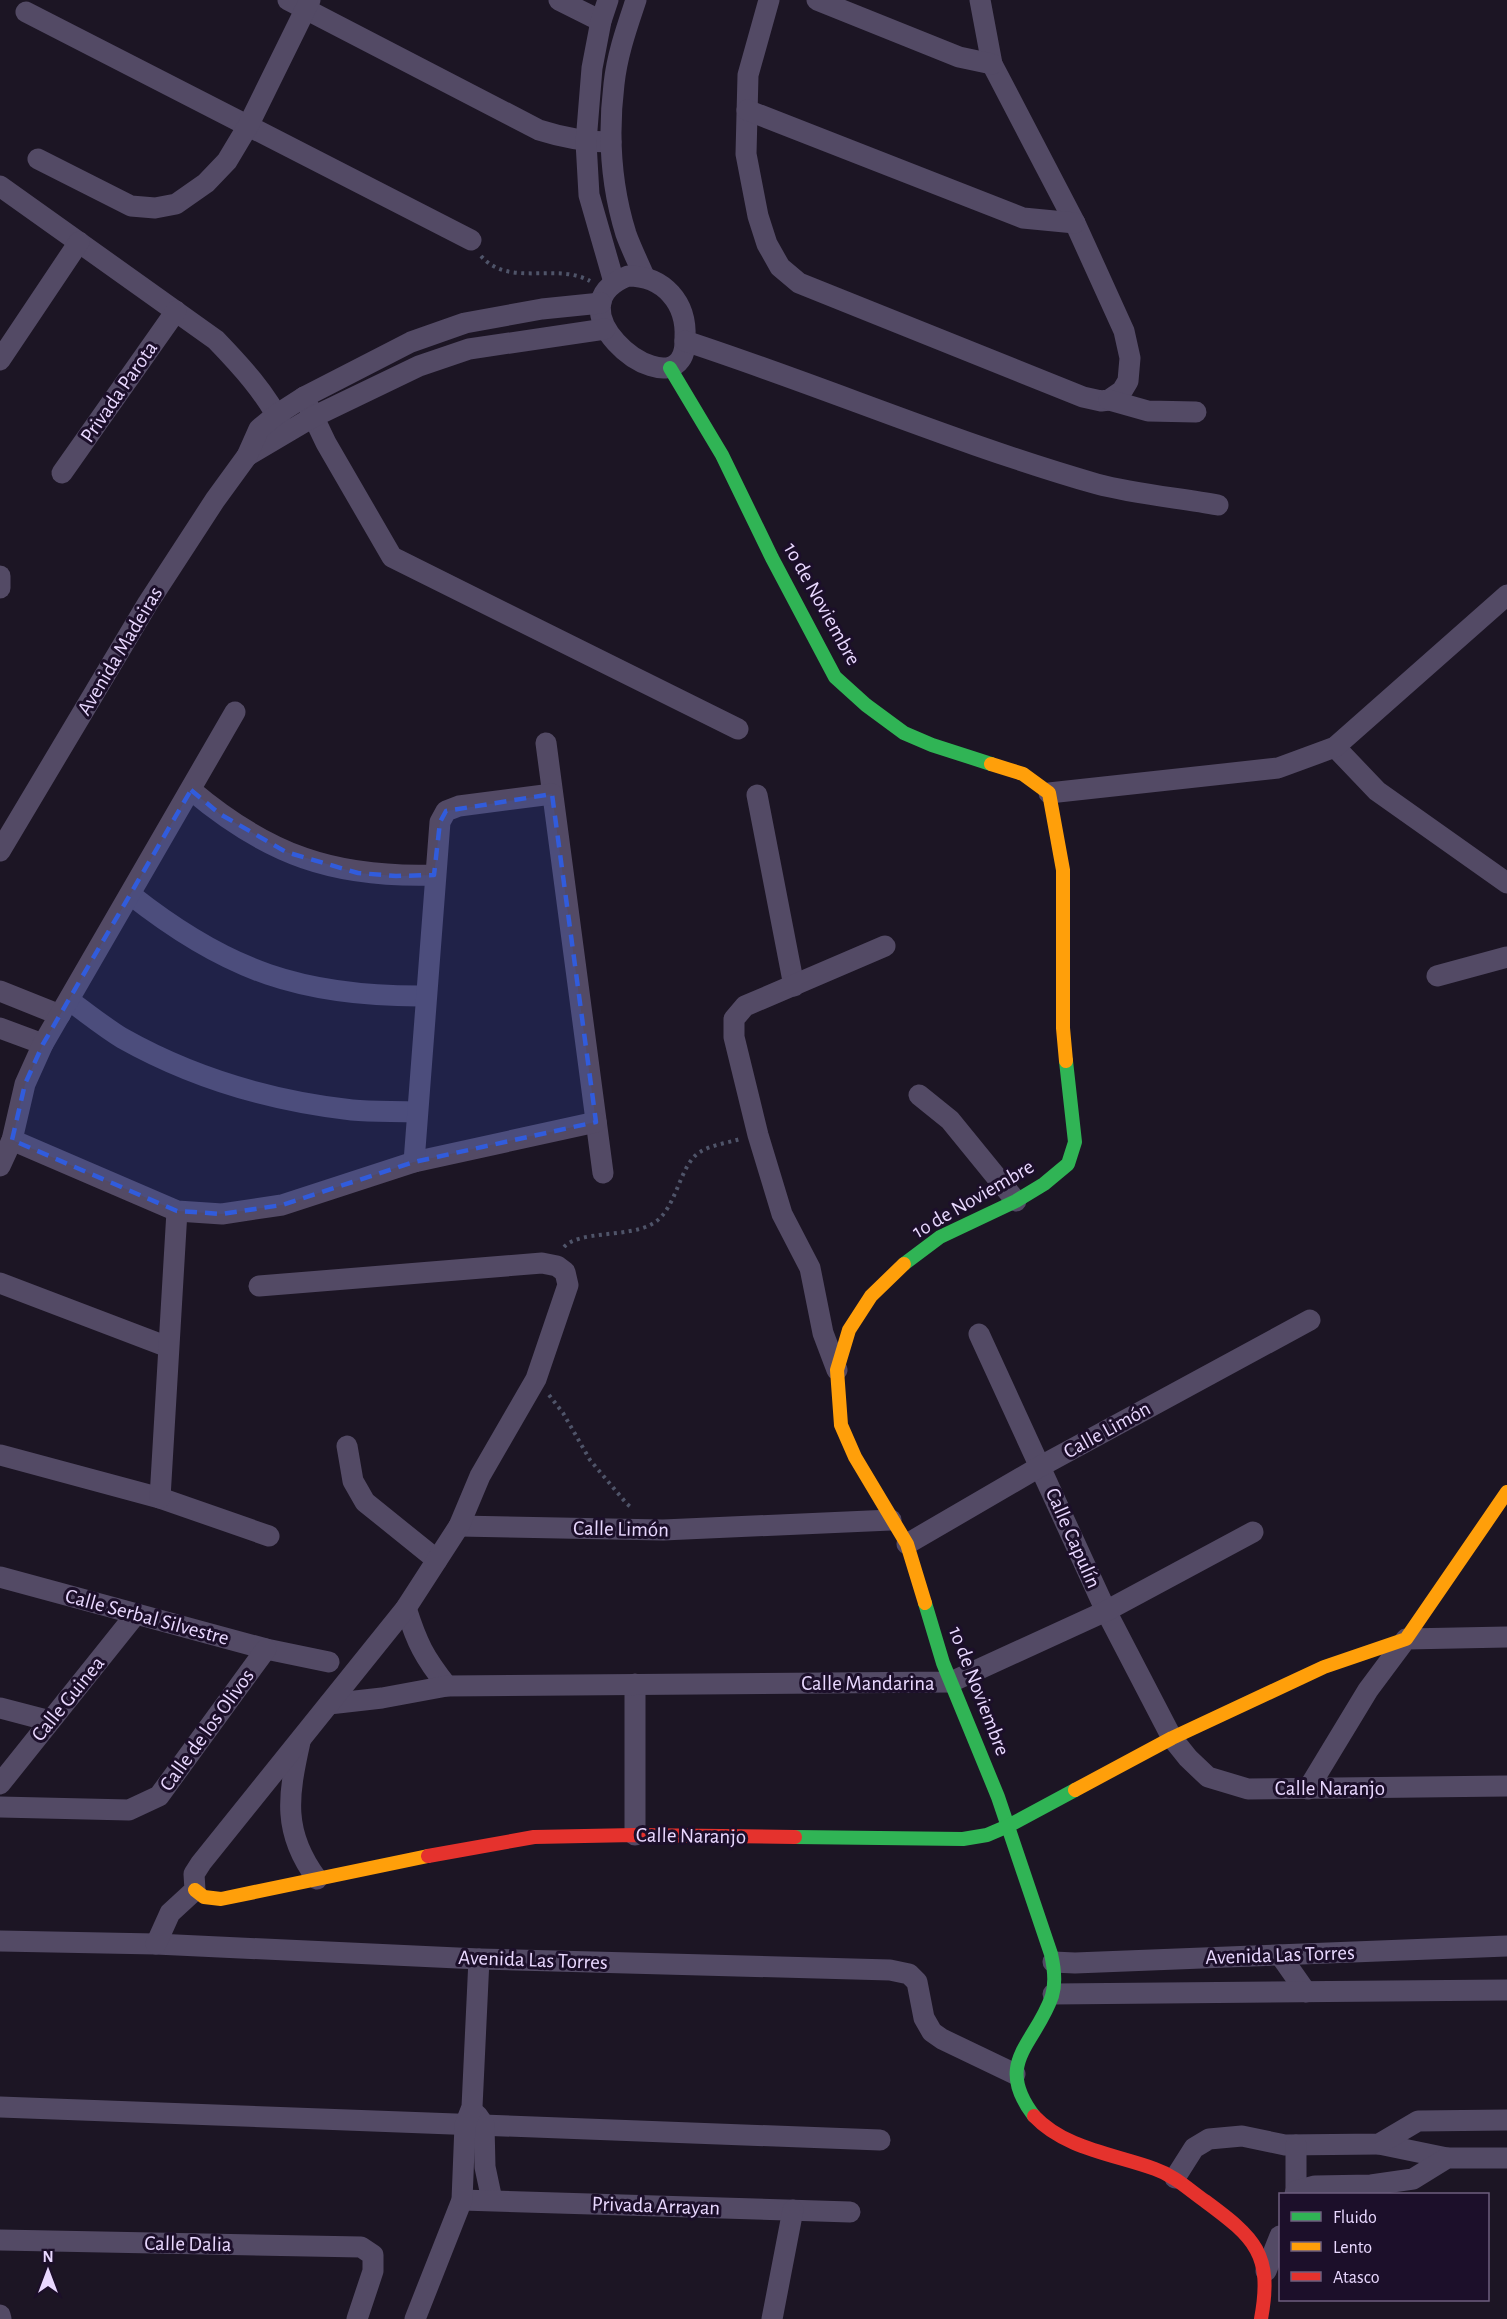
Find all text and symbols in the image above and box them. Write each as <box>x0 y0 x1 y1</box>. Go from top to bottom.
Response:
street label: Privada Parota <box>77 337 162 446</box>
street label: 1o de Noviembre <box>780 539 864 669</box>
street label: Avenida Madeiras <box>73 583 167 719</box>
street label: 1o de Noviembre <box>909 1156 1037 1242</box>
street label: Calle Limón <box>1060 1398 1154 1462</box>
street label: Calle Capulín <box>1042 1485 1104 1591</box>
street label: Calle Limón <box>573 1518 669 1540</box>
street label: Calle Serbal Silvestre <box>63 1585 231 1649</box>
street label: 1o de Noviembre <box>945 1624 1013 1758</box>
street label: Calle Guinea <box>28 1652 109 1745</box>
street label: Calle de los Olivos <box>156 1665 258 1795</box>
street label: Calle Mandarina <box>801 1673 935 1694</box>
street label: Calle Naranjo <box>1275 1778 1385 1799</box>
street label: Calle Naranjo <box>636 1825 746 1847</box>
street label: Avenida Las Torres <box>1205 1942 1355 1968</box>
street label: Avenida Las Torres <box>458 1947 608 1973</box>
street label: Privada Arrayan <box>591 2193 721 2219</box>
legend <box>1279 2193 1489 2301</box>
text: Fluido <box>1333 2209 1377 2227</box>
street label: Calle Dalia <box>144 2233 232 2255</box>
text: Lento <box>1333 2239 1372 2257</box>
north arrow <box>18 2241 78 2301</box>
text: N <box>42 2249 54 2265</box>
text: Atasco <box>1333 2269 1380 2287</box>

